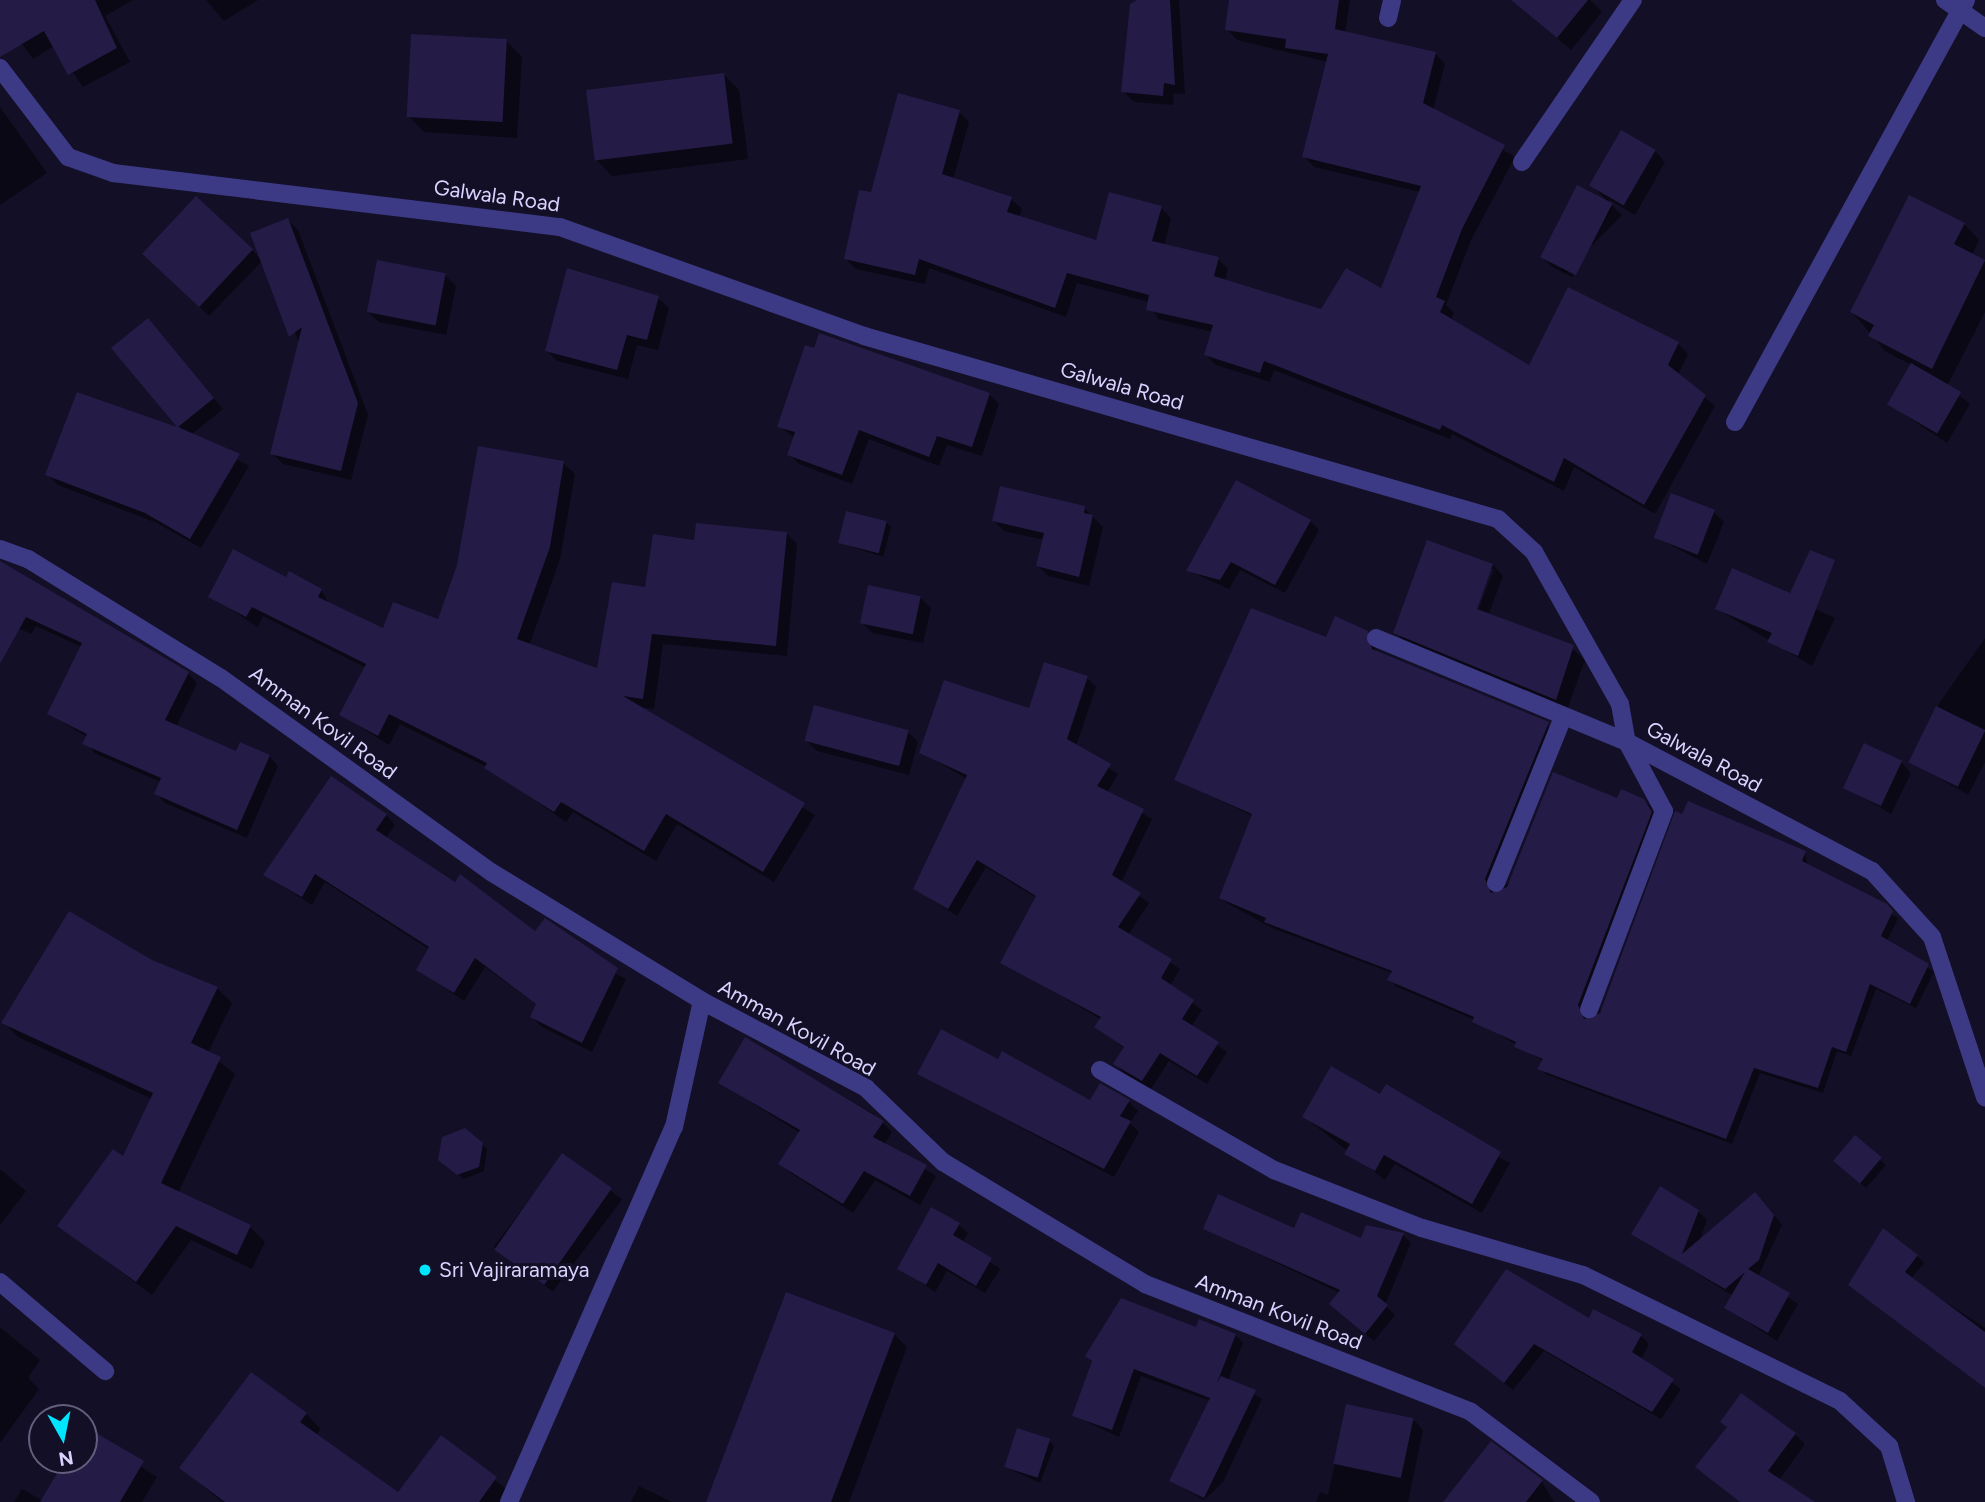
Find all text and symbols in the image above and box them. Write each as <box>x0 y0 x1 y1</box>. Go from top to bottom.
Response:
street label: Galwala Road <box>432 175 562 217</box>
street label: Galwala Road <box>1057 356 1187 416</box>
street label: Amman Kovil Road <box>244 661 402 785</box>
street label: Galwala Road <box>1642 716 1766 798</box>
street label: Amman Kovil Road <box>714 974 880 1082</box>
place label: Sri Vajiraramaya <box>439 1257 590 1283</box>
marker: Sri Vajiraramaya <box>417 1262 433 1278</box>
street label: Amman Kovil Road <box>1192 1269 1366 1355</box>
north arrow <box>28 1404 98 1474</box>
text: N <box>57 1446 75 1471</box>

